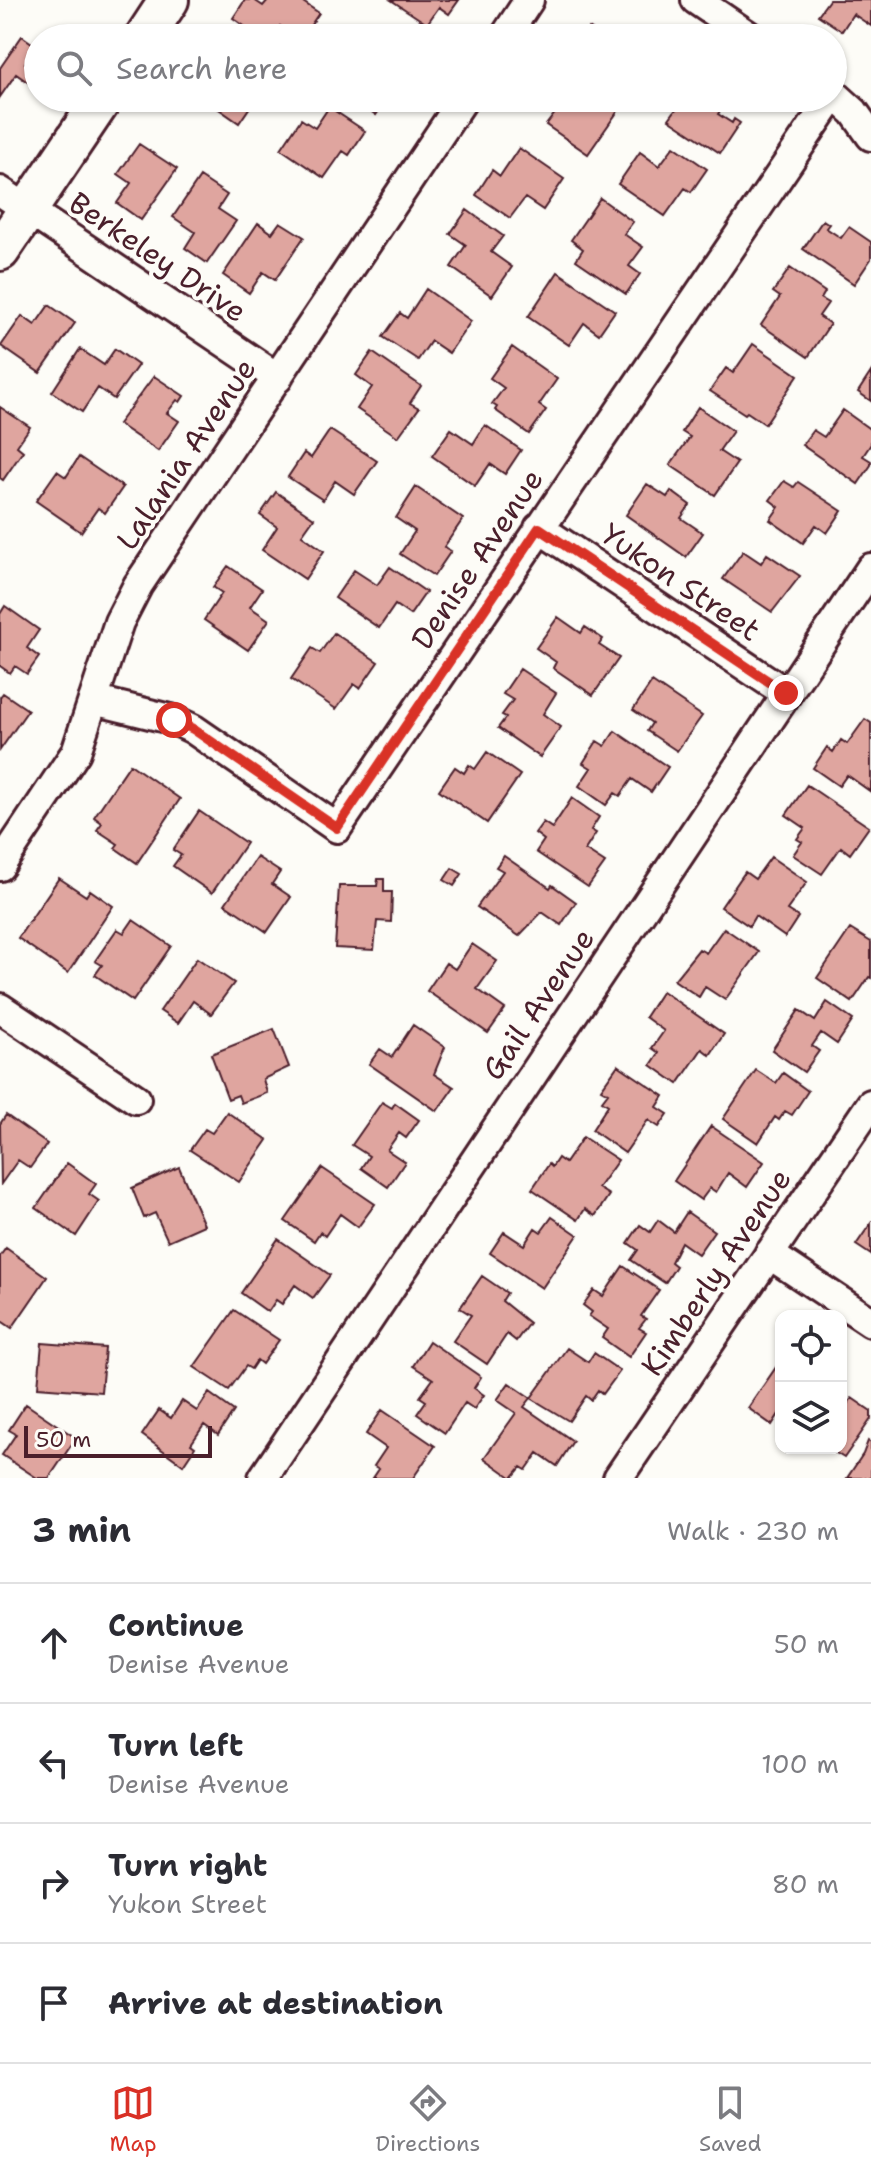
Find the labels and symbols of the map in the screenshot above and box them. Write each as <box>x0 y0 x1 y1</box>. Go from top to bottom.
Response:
street label: Berkeley Drive <box>61 182 255 332</box>
street label: Lalania Avenue <box>107 350 265 558</box>
street label: Denise Avenue <box>401 461 553 657</box>
street label: Yukon Street <box>593 514 769 650</box>
route end <box>768 675 804 711</box>
route start <box>156 702 192 738</box>
street label: Gail Avenue <box>472 920 604 1088</box>
street label: Kimberly Avenue <box>631 1160 801 1384</box>
scale bar <box>24 1422 212 1458</box>

